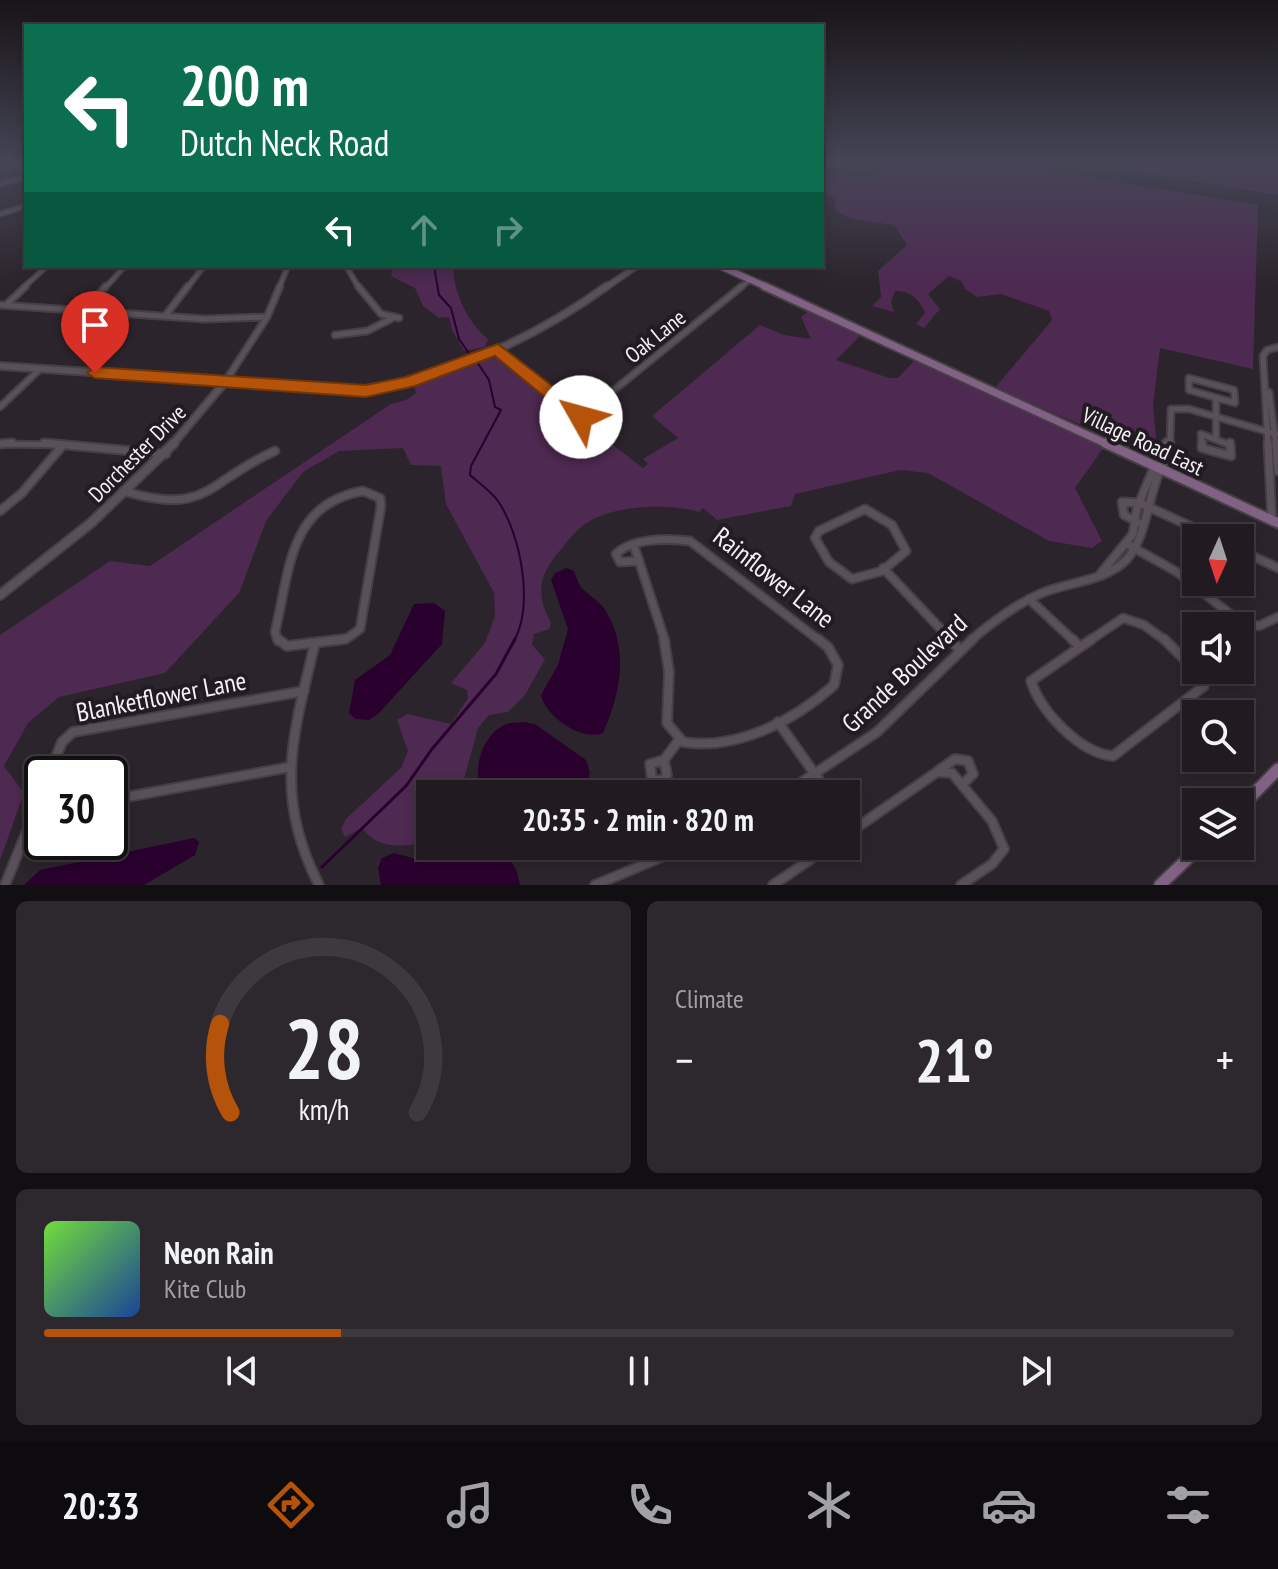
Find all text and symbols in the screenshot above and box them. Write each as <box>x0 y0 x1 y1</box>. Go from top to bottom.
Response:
text: 200 m <box>180 49 309 121</box>
icon: left <box>48 56 152 160</box>
text: Dutch Neck Road <box>180 119 389 166</box>
icon: left <box>318 208 362 252</box>
icon: ahead <box>402 208 446 252</box>
icon: right <box>486 208 530 252</box>
pin <box>61 291 129 373</box>
icon: arrive <box>73 303 117 347</box>
street label: Oak Lane <box>619 303 691 369</box>
position arrow <box>539 375 623 459</box>
street label: Dorchester Drive <box>82 398 192 508</box>
street label: Village Road East <box>1077 400 1208 481</box>
street label: Rainflower Lane <box>707 519 841 635</box>
north arrow <box>1182 524 1254 596</box>
map controls <box>1182 524 1254 860</box>
street label: Grande Boulevard <box>835 607 973 739</box>
button: sound <box>1182 612 1254 684</box>
street label: Blanketflower Lane <box>73 663 249 729</box>
button: search <box>1182 700 1254 772</box>
speed limit sign: 30 <box>24 756 128 860</box>
button: layers <box>1182 788 1254 860</box>
text: 20:35 · 2 min · 820 m <box>522 800 754 839</box>
text: Climate <box>675 982 744 1015</box>
text: 28 <box>284 994 363 1102</box>
text: 21° <box>915 1021 994 1099</box>
text: − <box>675 1031 693 1088</box>
text: + <box>1216 1031 1234 1088</box>
text: km/h <box>298 1091 349 1128</box>
text: Neon Rain <box>164 1233 274 1272</box>
text: Kite Club <box>164 1272 246 1305</box>
icon: previous <box>220 1349 264 1393</box>
icon: pause <box>617 1349 661 1393</box>
icon: next <box>1014 1349 1058 1393</box>
icon: directions <box>263 1477 319 1533</box>
icon: music <box>442 1477 498 1533</box>
icon: phone <box>622 1477 678 1533</box>
icon: climate <box>801 1477 857 1533</box>
icon: car <box>981 1477 1037 1533</box>
icon: filters <box>1160 1477 1216 1533</box>
text: 20:33 <box>62 1482 140 1529</box>

